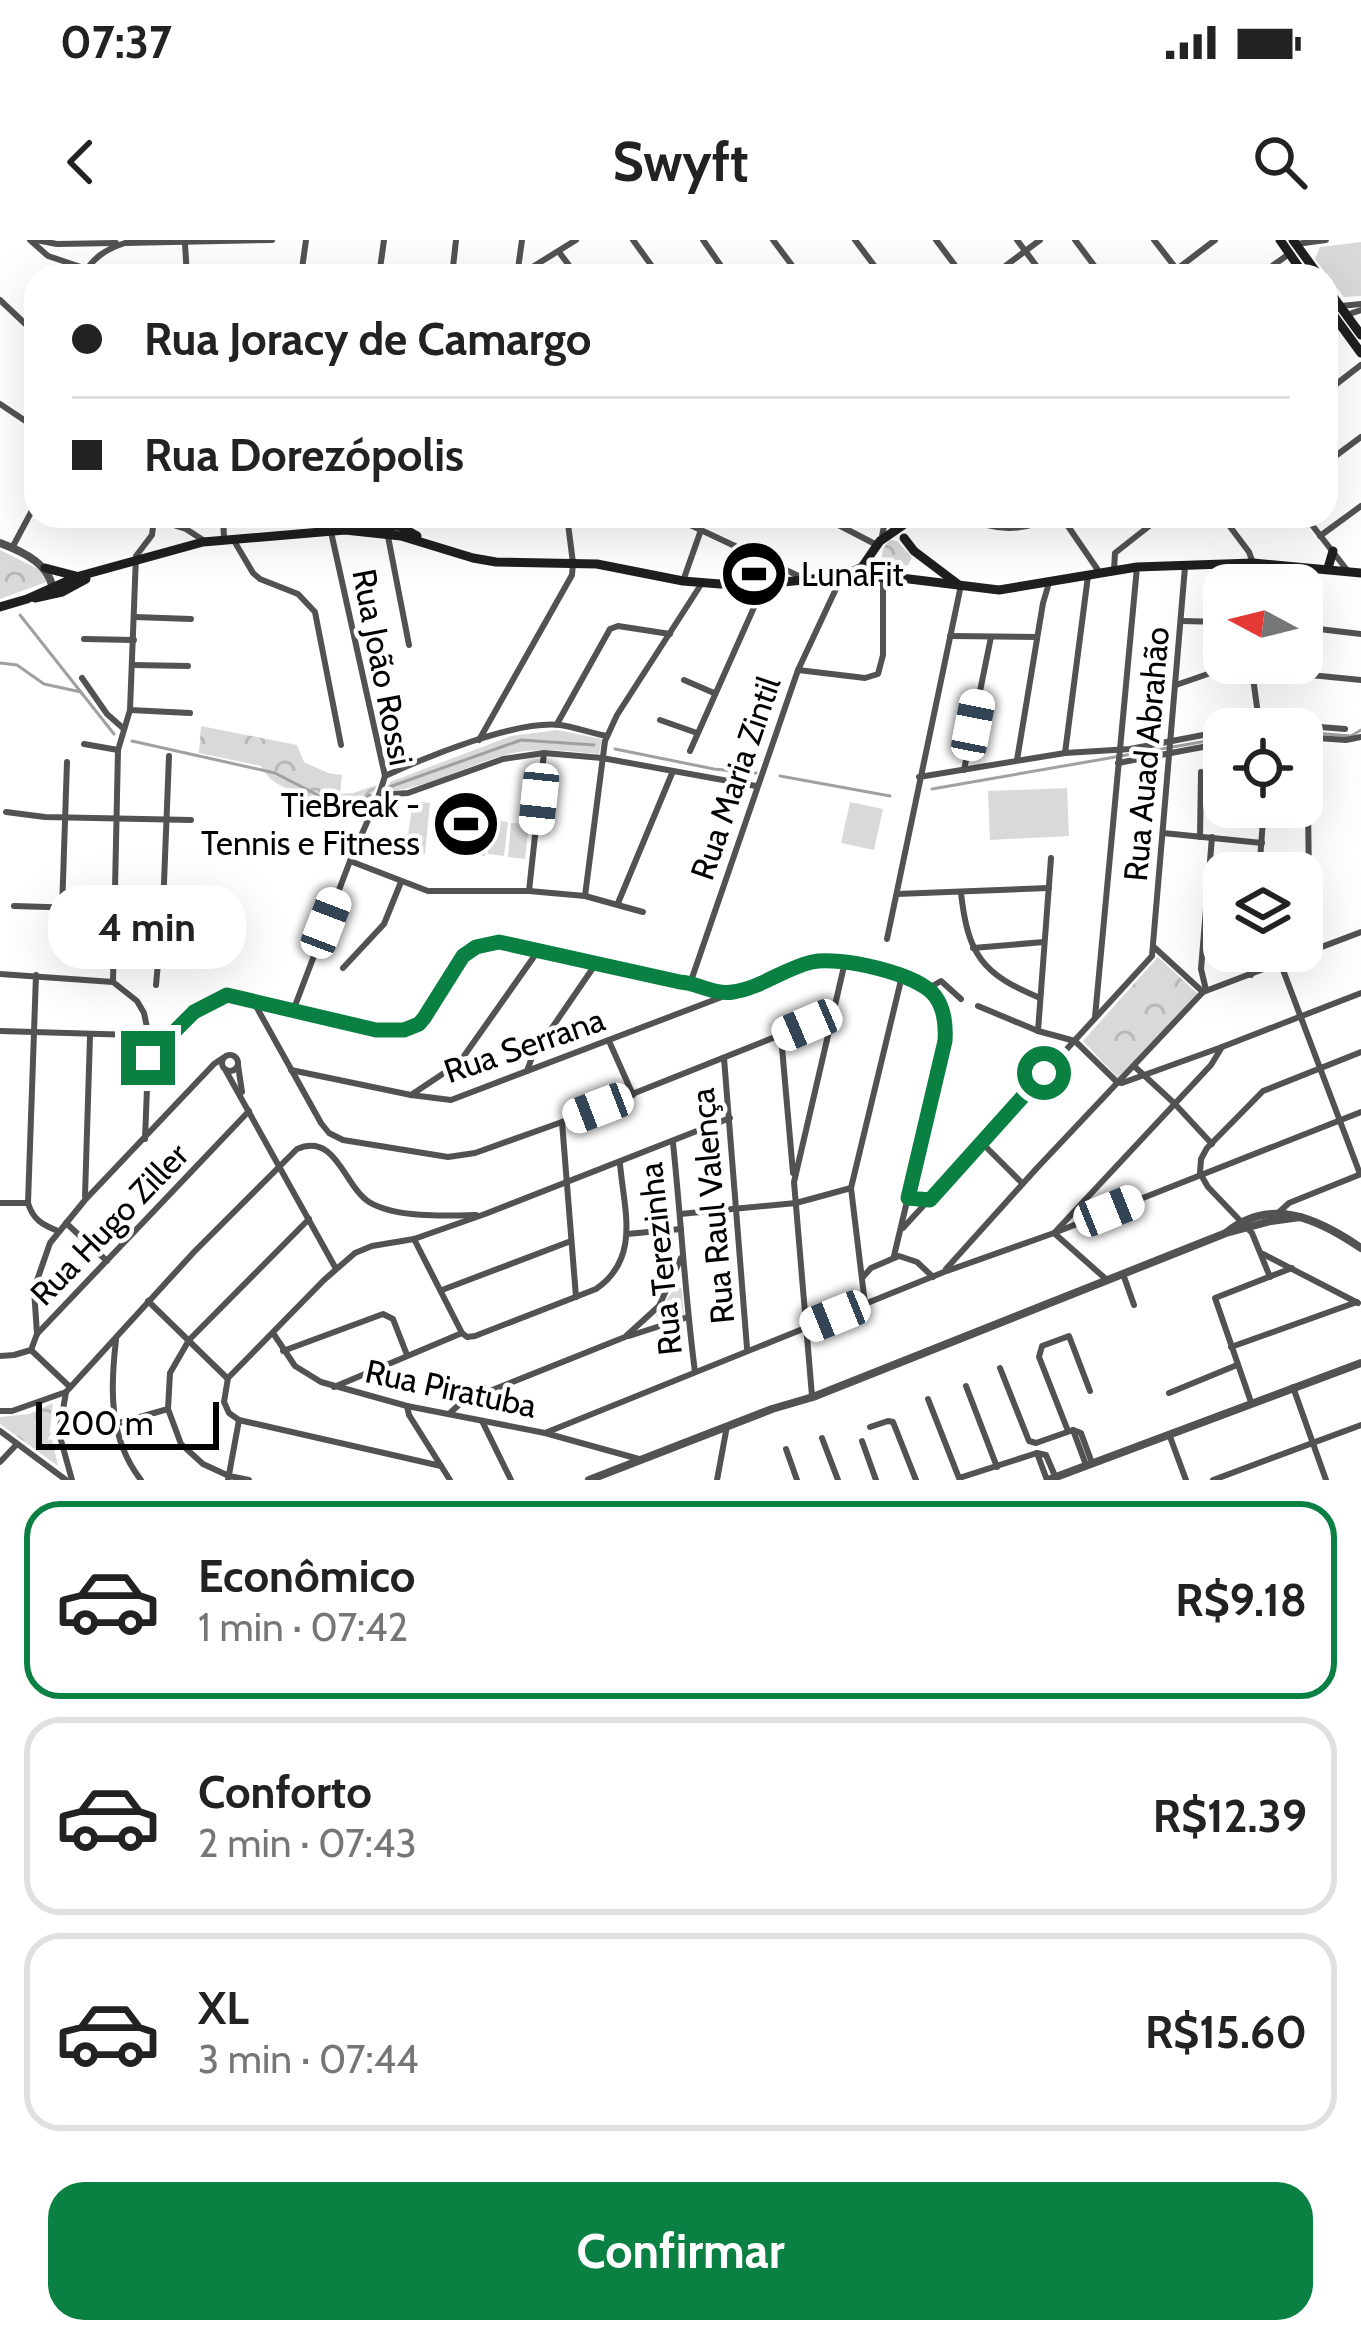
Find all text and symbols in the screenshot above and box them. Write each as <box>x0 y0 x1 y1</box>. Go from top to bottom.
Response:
text: 07:37 <box>60 15 172 69</box>
icon: back <box>48 129 114 195</box>
text: Swyft <box>613 129 748 195</box>
icon: search <box>1247 129 1313 195</box>
text: Rua Joracy de Camargo <box>144 312 591 366</box>
text: Rua Dorezópolis <box>144 428 464 482</box>
sports icon: LunaFit <box>719 539 789 609</box>
place label: LunaFit <box>801 554 904 594</box>
north arrow <box>1203 564 1323 684</box>
map controls <box>1203 564 1323 972</box>
street label: Rua João Rossi <box>344 565 422 769</box>
street label: Rua Auad Abrahão <box>1115 625 1177 883</box>
street label: Rua Maria Zintil <box>682 671 789 885</box>
car <box>948 686 998 764</box>
button: locate <box>1203 708 1323 828</box>
car <box>517 761 561 837</box>
place label: TieBreak - Tennis e Fitness <box>201 785 420 863</box>
sports icon: TieBreak - Tennis e Fitness <box>431 789 501 859</box>
button: layers <box>1203 852 1323 972</box>
car <box>296 883 356 963</box>
callout: 4 min <box>49 884 247 968</box>
text: 4 min <box>98 903 196 951</box>
car <box>767 994 847 1056</box>
street label: Rua Serrana <box>439 999 610 1091</box>
route end <box>121 1031 175 1085</box>
route start <box>1017 1046 1071 1100</box>
car <box>558 1078 638 1138</box>
street label: Rua Raul Valença <box>682 1086 742 1326</box>
street label: Rua Hugo Ziller <box>22 1134 197 1313</box>
street label: Rua Terezinha <box>630 1161 690 1357</box>
car <box>1069 1181 1149 1241</box>
car <box>795 1286 875 1346</box>
street label: Rua Piratuba <box>362 1350 540 1426</box>
scale bar <box>36 1396 219 1449</box>
text: 200 m <box>54 1403 154 1443</box>
icon: car <box>54 1546 162 1654</box>
text: Econômico <box>198 1549 415 1603</box>
text: R$9.18 <box>1175 1573 1307 1627</box>
text: 1 min · 07:42 <box>198 1603 408 1651</box>
icon: car <box>54 1762 162 1870</box>
text: Conforto <box>198 1765 372 1819</box>
text: R$12.39 <box>1153 1789 1307 1843</box>
text: 2 min · 07:43 <box>198 1819 416 1867</box>
icon: car <box>54 1978 162 2086</box>
text: XL <box>198 1981 249 2035</box>
text: R$15.60 <box>1145 2005 1307 2059</box>
text: 3 min · 07:44 <box>198 2035 419 2083</box>
button: Confirmar <box>48 2182 1313 2320</box>

